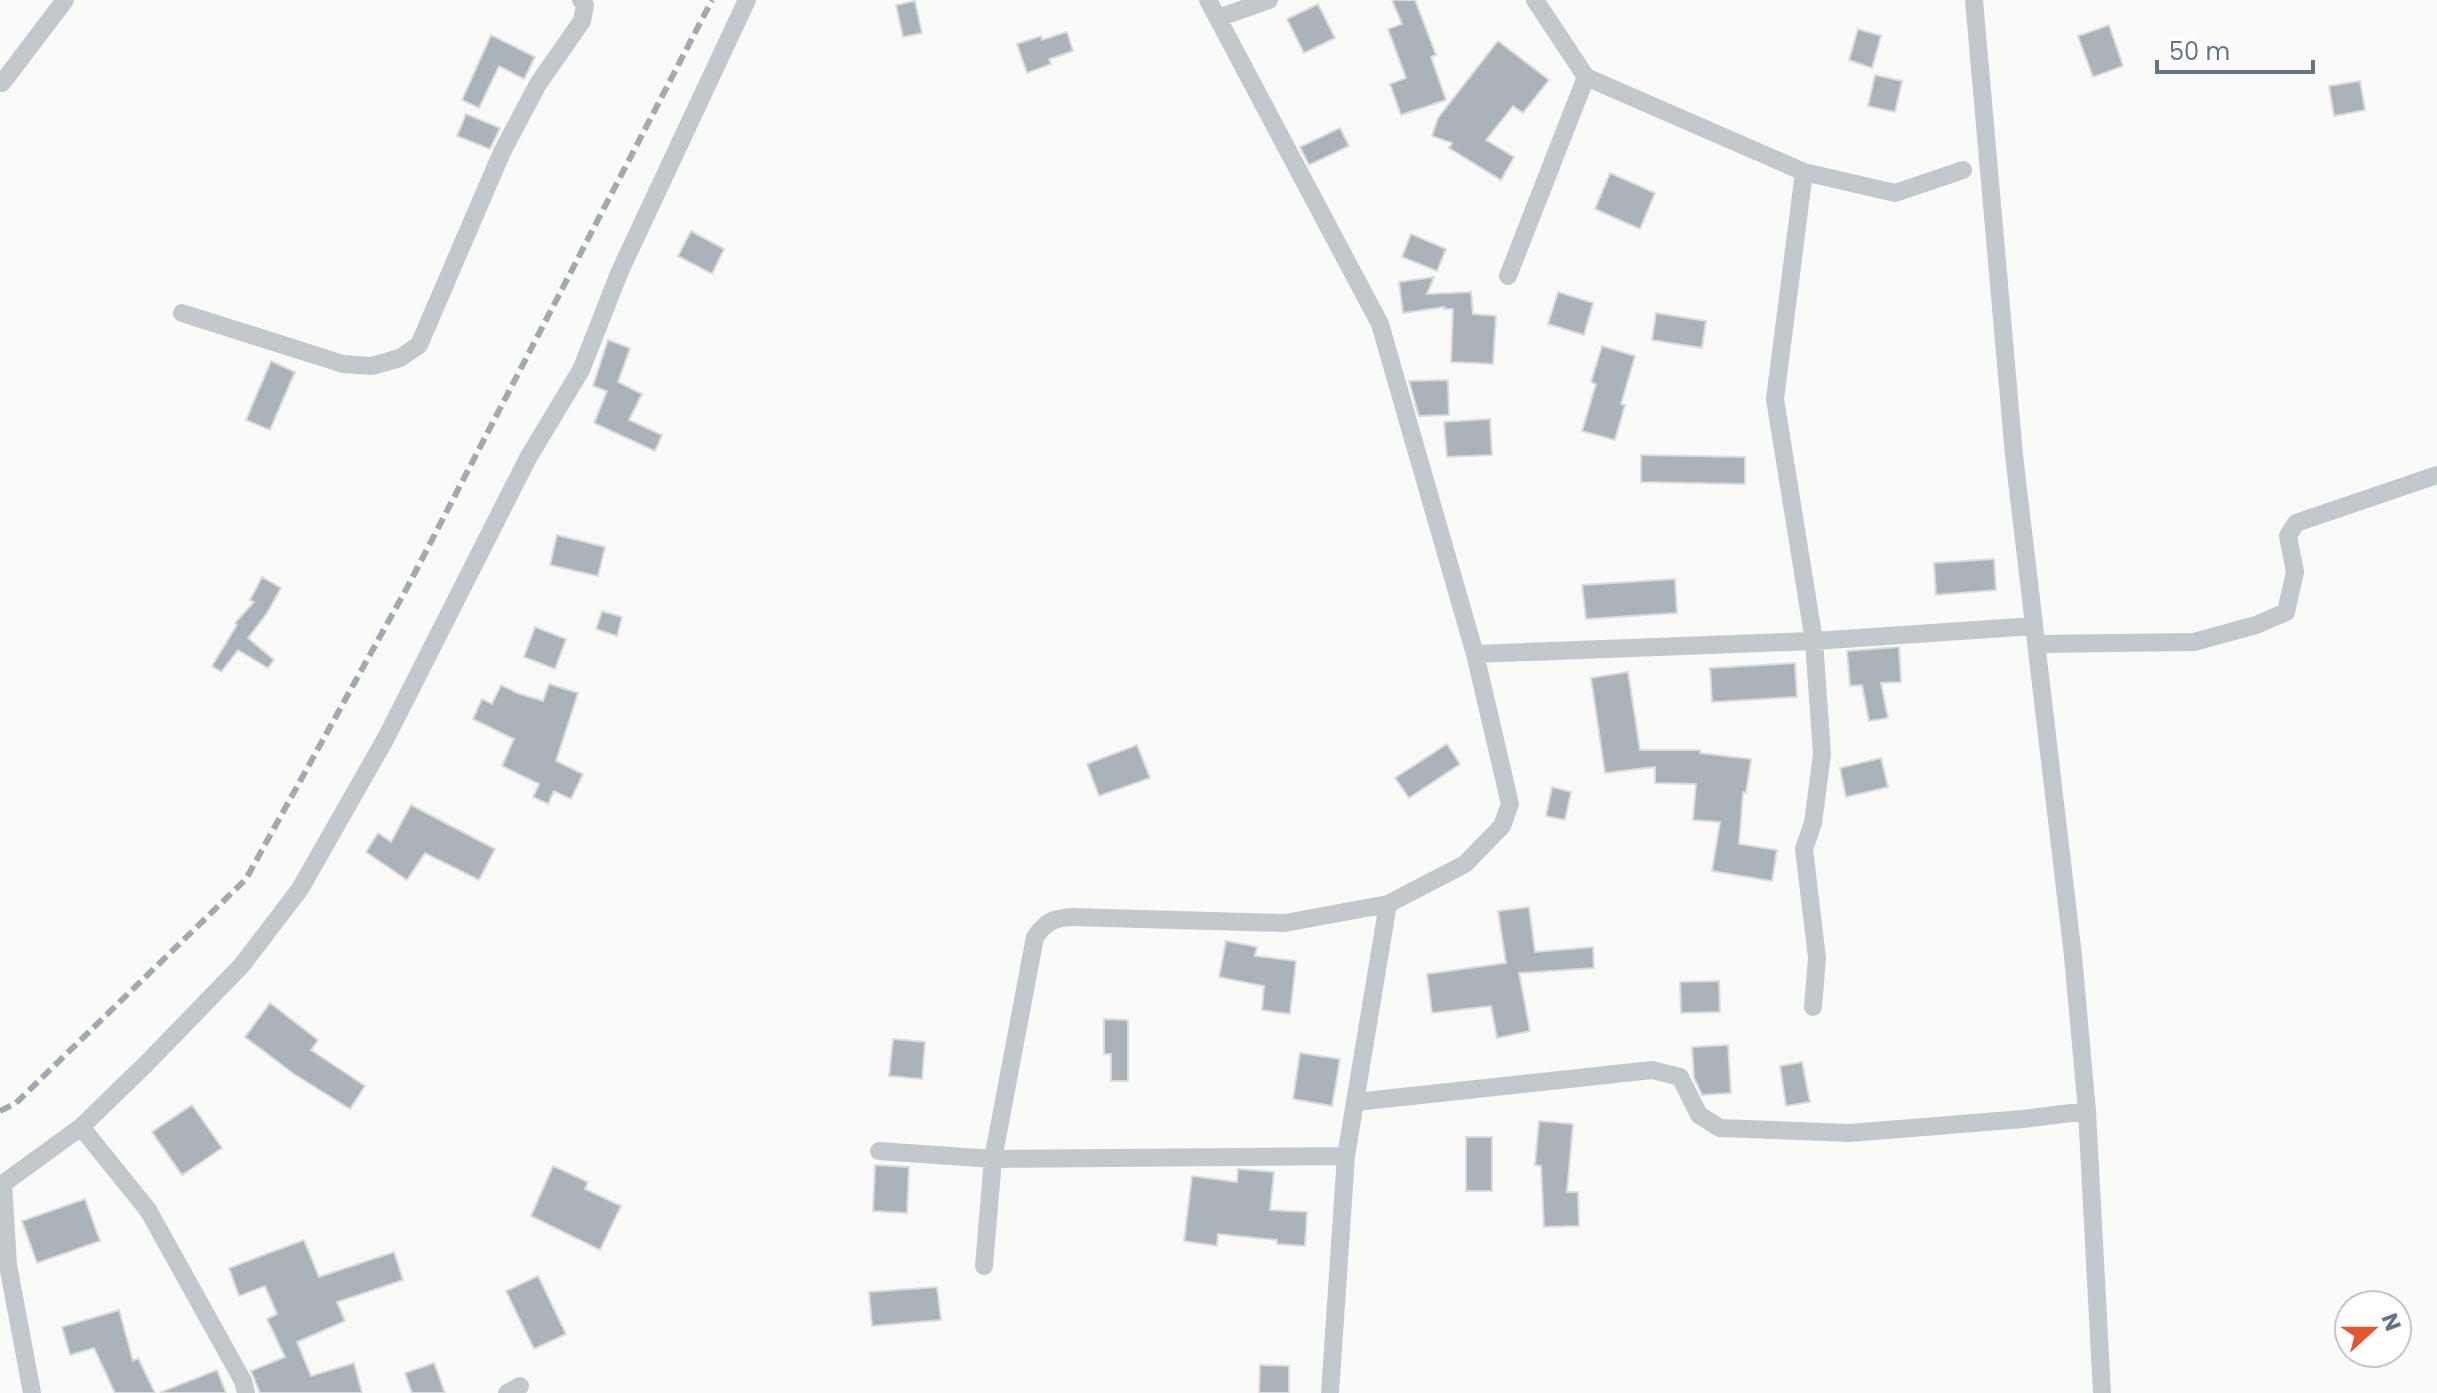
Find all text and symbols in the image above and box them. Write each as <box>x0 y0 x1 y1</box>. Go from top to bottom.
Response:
scale bar <box>2157 24 2313 74</box>
text: 50 m <box>2169 35 2230 68</box>
north arrow <box>2333 1289 2413 1369</box>
text: N <box>2374 1309 2409 1335</box>

